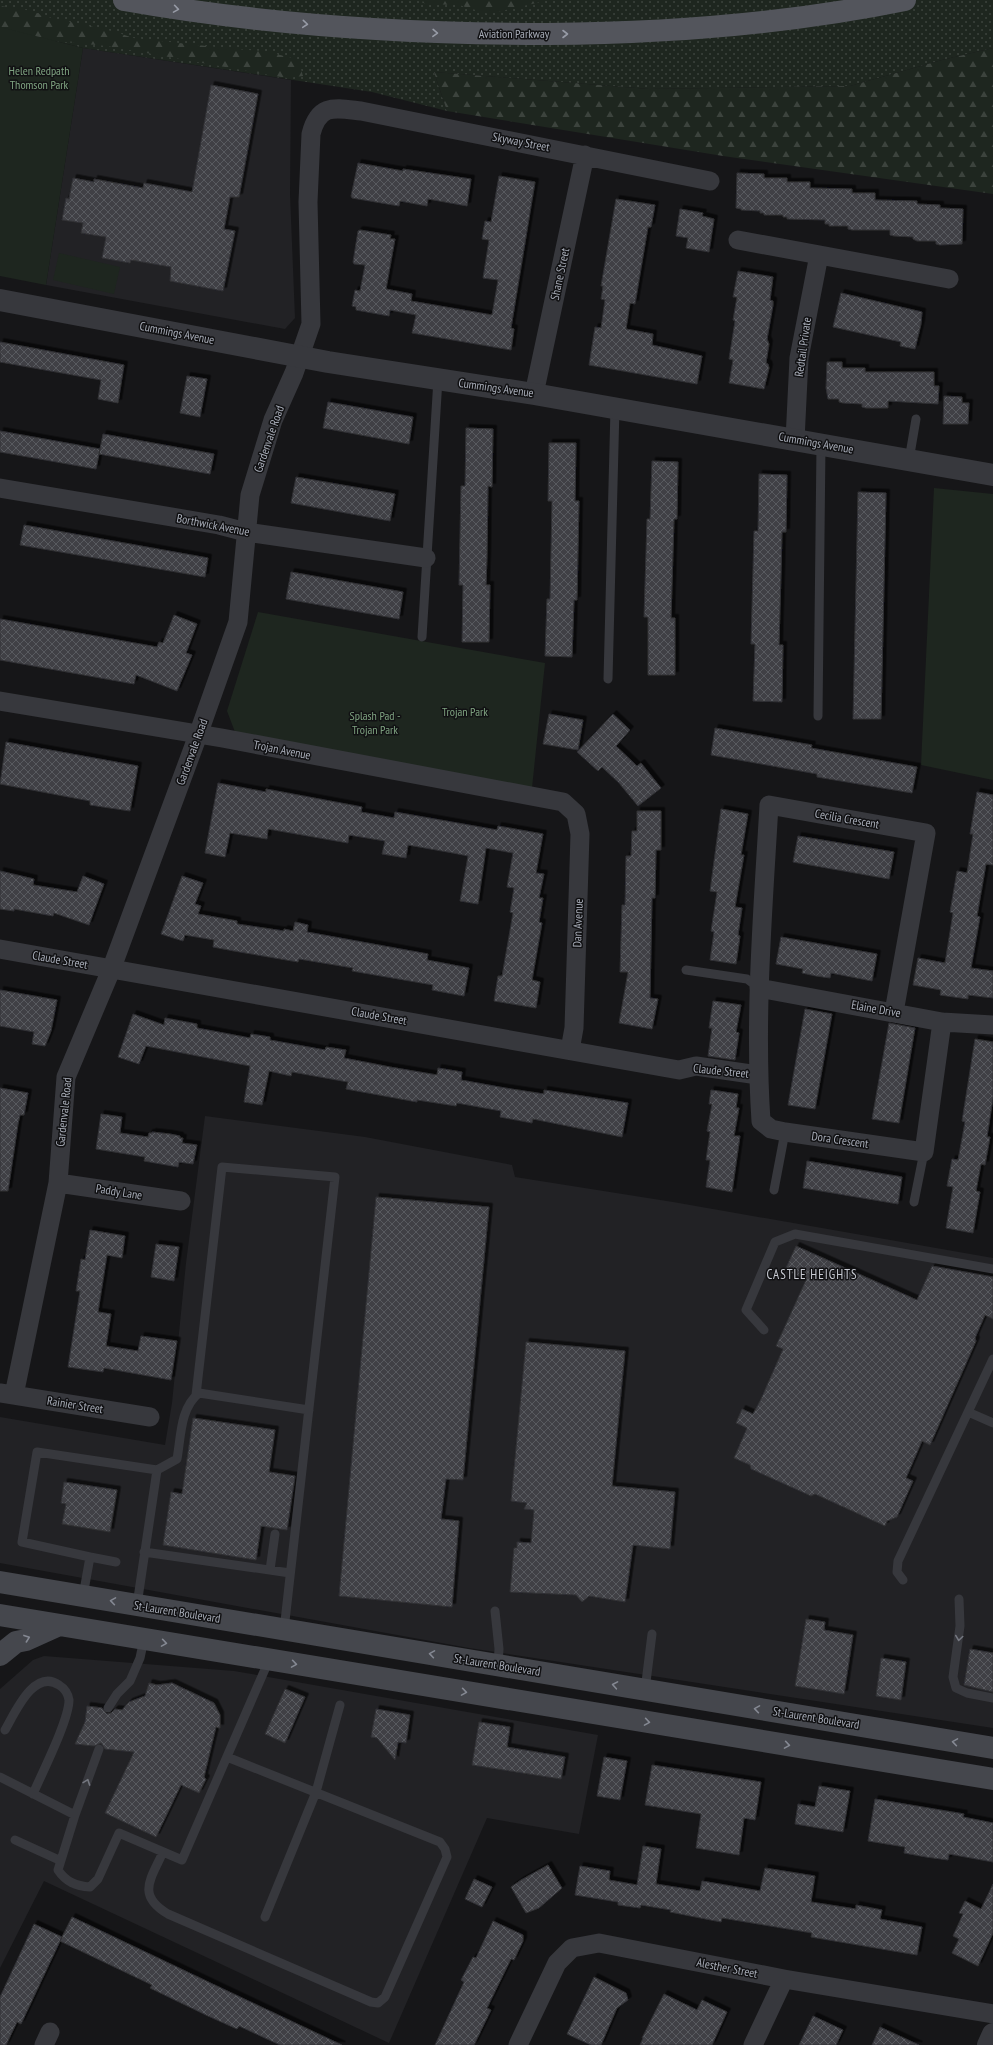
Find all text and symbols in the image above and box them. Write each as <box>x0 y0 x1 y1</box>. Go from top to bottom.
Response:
one-way arrow <box>173 4 179 13</box>
one-way arrow <box>302 19 308 28</box>
street label: Aviation Parkway <box>479 26 550 41</box>
one-way arrow <box>432 29 438 37</box>
one-way arrow <box>562 30 568 38</box>
park label: Helen Redpath Thomson Park <box>9 63 70 92</box>
street label: Skyway Street <box>491 129 552 155</box>
street label: Shane Street <box>547 246 572 301</box>
street label: Redtail Private <box>791 316 814 378</box>
street label: Cummings Avenue <box>138 318 216 347</box>
street label: Cummings Avenue <box>457 375 535 400</box>
street label: Gardenvale Road <box>250 403 287 474</box>
street label: Cummings Avenue <box>777 429 855 456</box>
street label: Borthwick Avenue <box>175 510 251 539</box>
park label: Trojan Park <box>442 704 488 719</box>
park label: Splash Pad - Trojan Park <box>350 708 400 737</box>
street label: Gardenvale Road <box>173 717 210 787</box>
street label: Trojan Avenue <box>252 737 312 762</box>
street label: Cecilia Crescent <box>814 805 881 832</box>
street label: Dan Avenue <box>569 898 586 948</box>
street label: Claude Street <box>31 947 90 972</box>
street label: Elaine Drive <box>850 997 902 1020</box>
street label: Claude Street <box>350 1003 409 1028</box>
street label: Claude Street <box>692 1060 750 1081</box>
street label: Gardenvale Road <box>52 1077 75 1147</box>
street label: Dora Crescent <box>811 1128 870 1151</box>
street label: Paddy Lane <box>95 1180 143 1203</box>
district label: CASTLE HEIGHTS <box>766 1266 858 1283</box>
street label: Rainier Street <box>46 1393 105 1416</box>
one-way arrow <box>110 1597 116 1606</box>
street label: St-Laurent Boulevard <box>133 1597 221 1626</box>
one-way arrow <box>24 1635 31 1643</box>
one-way arrow <box>955 1635 964 1641</box>
one-way arrow <box>161 1638 168 1647</box>
one-way arrow <box>429 1650 435 1659</box>
street label: St-Laurent Boulevard <box>453 1650 541 1679</box>
one-way arrow <box>291 1659 297 1668</box>
one-way arrow <box>612 1681 618 1690</box>
one-way arrow <box>460 1687 467 1696</box>
street label: St-Laurent Boulevard <box>772 1703 860 1732</box>
one-way arrow <box>754 1705 760 1713</box>
one-way arrow <box>644 1717 650 1726</box>
one-way arrow <box>951 1738 958 1746</box>
one-way arrow <box>784 1740 790 1749</box>
one-way arrow <box>82 1778 91 1785</box>
street label: Alesther Street <box>695 1954 759 1981</box>

